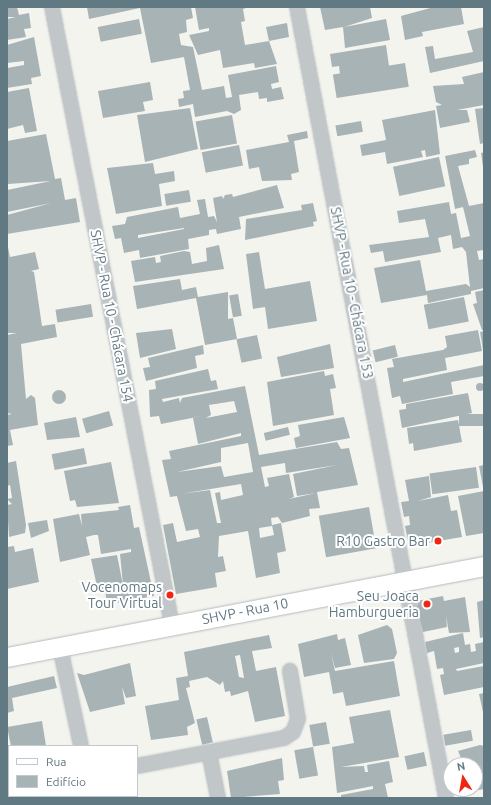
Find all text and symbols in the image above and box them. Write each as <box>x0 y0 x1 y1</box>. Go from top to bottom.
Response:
street label: SHVP - Rua 10 - Chácara 153 <box>327 206 377 380</box>
street label: SHVP - Rua 10 - Chácara 154 <box>87 229 137 403</box>
place label: R10 Gastro Bar <box>336 533 430 549</box>
marker: R10 Gastro Bar <box>433 536 443 546</box>
place label: Vocenomaps Tour Virtual <box>82 579 162 612</box>
place label: Seu Joaca Hamburgueria <box>329 588 419 620</box>
marker: Vocenomaps Tour Virtual <box>165 590 175 600</box>
street label: SHVP - Rua 10 <box>200 594 290 628</box>
marker: Seu Joaca Hamburgueria <box>422 599 432 609</box>
legend <box>8 745 138 797</box>
text: Rua <box>46 755 67 768</box>
north arrow <box>443 757 483 797</box>
text: N <box>456 760 466 773</box>
text: Edifício <box>46 775 86 788</box>

